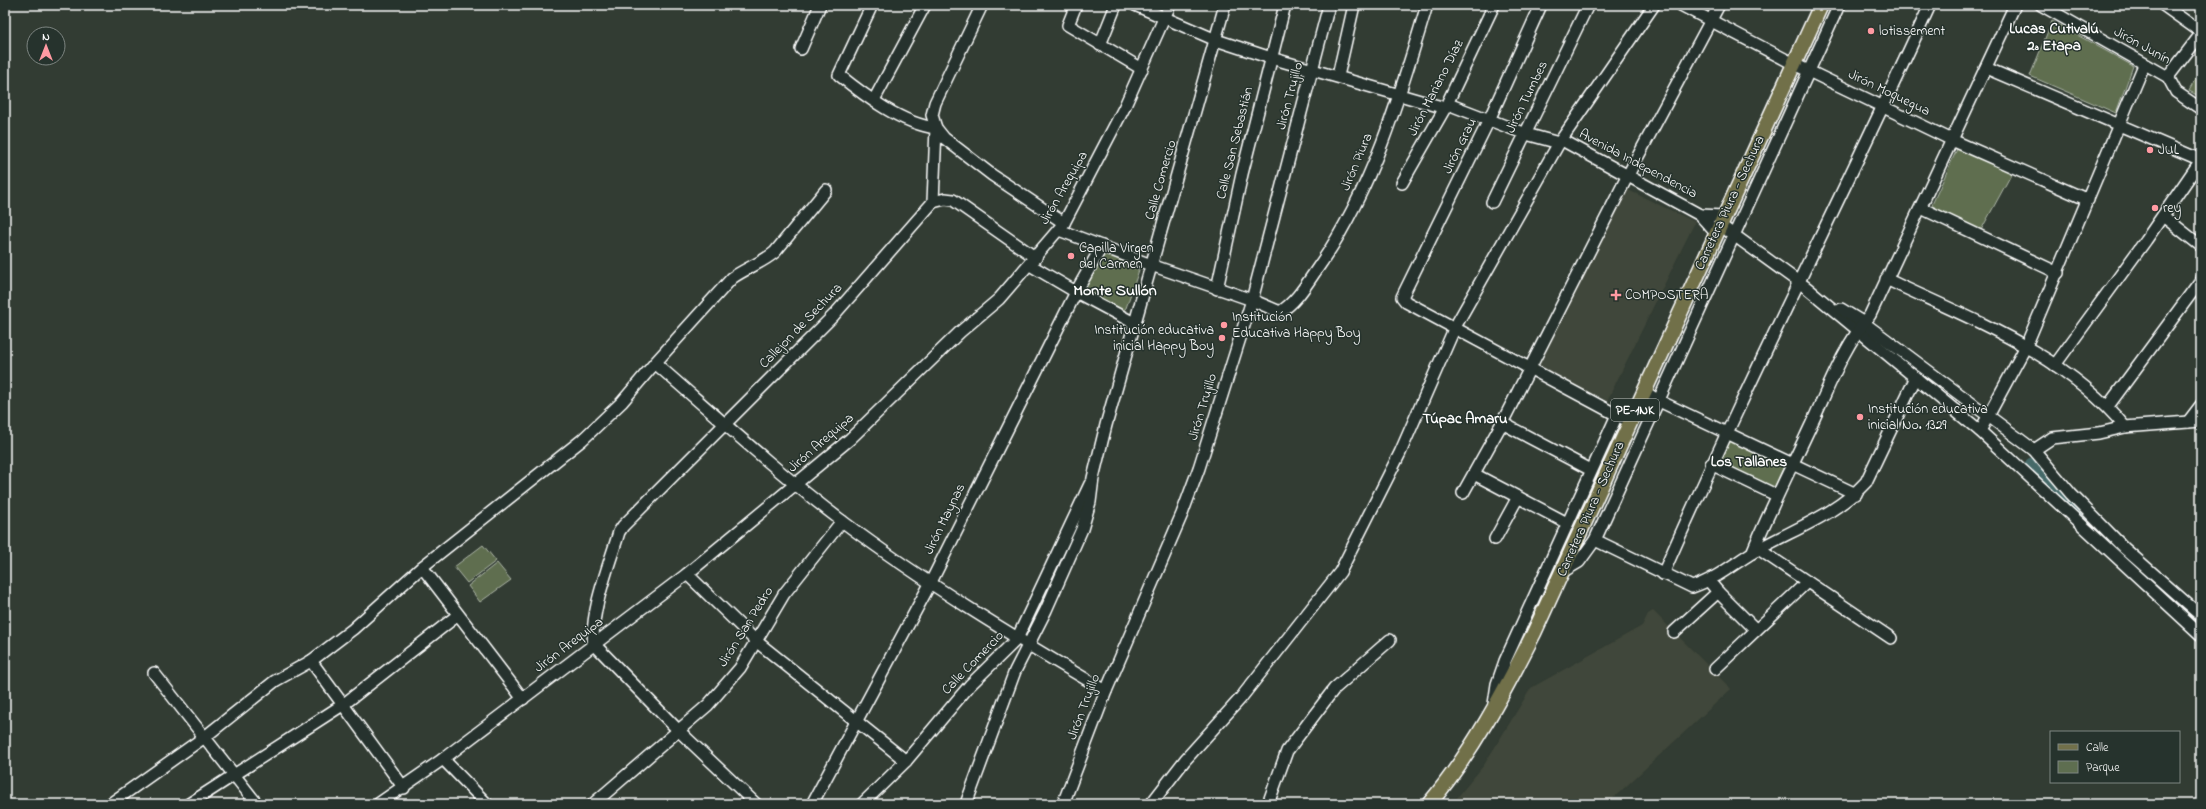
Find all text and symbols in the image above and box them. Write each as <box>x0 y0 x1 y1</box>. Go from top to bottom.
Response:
district label: Lucas Cutivalú 2ª Etapa <box>2009 18 2099 57</box>
place label: lotissement <box>1879 21 1945 42</box>
street label: Jirón Junín <box>2110 22 2175 70</box>
north arrow <box>26 26 66 66</box>
marker: lotissement <box>1866 26 1876 36</box>
text: N <box>42 29 50 45</box>
street label: Jirón Mariano Díaz <box>1403 36 1469 140</box>
street label: Jirón Tumbes <box>1500 57 1554 137</box>
street label: Jirón Trujillo <box>1271 60 1309 132</box>
street label: Jirón Moquegua <box>1844 64 1934 123</box>
street label: Calle San Sebastián <box>1211 84 1259 201</box>
street label: Jirón Grau <box>1437 114 1483 178</box>
street label: Avenida Independencia <box>1575 124 1701 204</box>
street label: Jirón Piura <box>1335 130 1379 194</box>
street label: Carretera Piura - Sechura <box>1690 132 1770 274</box>
street label: Calle Comercio <box>1140 138 1182 222</box>
place label: JUL <box>2158 140 2180 161</box>
marker: JUL <box>2145 145 2155 155</box>
street label: Jirón Arequipa <box>1034 147 1094 229</box>
place label: rey <box>2163 198 2182 220</box>
marker: rey <box>2150 203 2160 213</box>
place label: Capilla Virgen del Carmen <box>1079 238 1154 275</box>
marker: Capilla Virgen del Carmen <box>1066 251 1076 261</box>
street label: Callejon de Sechura <box>754 278 848 374</box>
district label: Monte Sullón <box>1073 279 1157 303</box>
place label: COMPOSTERA <box>1625 285 1708 306</box>
marker: COMPOSTERA <box>1610 289 1622 301</box>
place label: Institución Educativa Happy Boy <box>1232 307 1361 345</box>
place label: Institución educativa inicial Happy Boy <box>1094 320 1214 358</box>
marker: Institución Educativa Happy Boy <box>1219 320 1229 330</box>
marker: Institución educativa inicial Happy Boy <box>1217 333 1227 343</box>
street label: Jirón Trujillo <box>1183 371 1223 443</box>
road number: PE-1NK <box>1611 399 1659 421</box>
place label: Institución educativa inicial No. 1329 <box>1868 399 1988 436</box>
street label: Jirón Arequipa <box>783 408 859 478</box>
district label: Túpac Amaru <box>1422 408 1508 430</box>
marker: Institución educativa inicial No. 1329 <box>1855 412 1865 422</box>
street label: Carretera Piura - Sechura <box>1552 438 1630 580</box>
district label: Los Tallanes <box>1711 451 1788 473</box>
street label: Jirón Maynas <box>919 480 972 559</box>
street label: Jirón San Pedro <box>713 583 779 671</box>
street label: Jirón Arequipa <box>530 612 608 678</box>
street label: Calle Comercio <box>937 626 1009 700</box>
street label: Jirón Trujillo <box>1062 671 1106 743</box>
legend <box>2050 731 2180 783</box>
text: Calle <box>2086 739 2109 757</box>
text: Parque <box>2086 759 2120 777</box>

